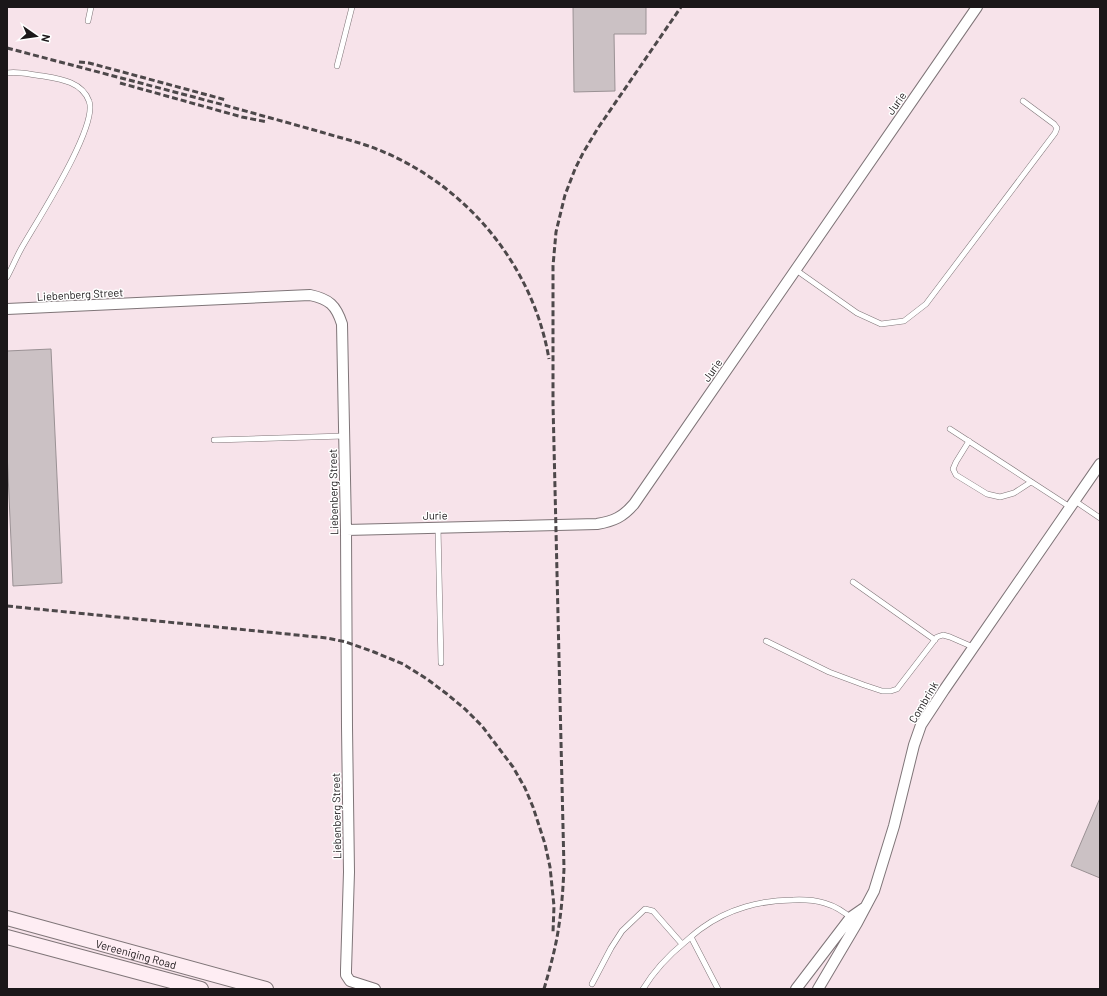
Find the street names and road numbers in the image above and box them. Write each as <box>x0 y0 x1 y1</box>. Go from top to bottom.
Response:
street label: Jurie <box>884 89 909 117</box>
street label: Liebenberg Street <box>37 285 123 303</box>
street label: Jurie <box>700 356 725 384</box>
street label: Liebenberg Street <box>326 449 340 535</box>
street label: Jurie <box>422 508 448 522</box>
street label: Combrink <box>906 679 941 725</box>
street label: Liebenberg Street <box>329 773 343 859</box>
street label: Vereeniging Road <box>94 936 178 971</box>

